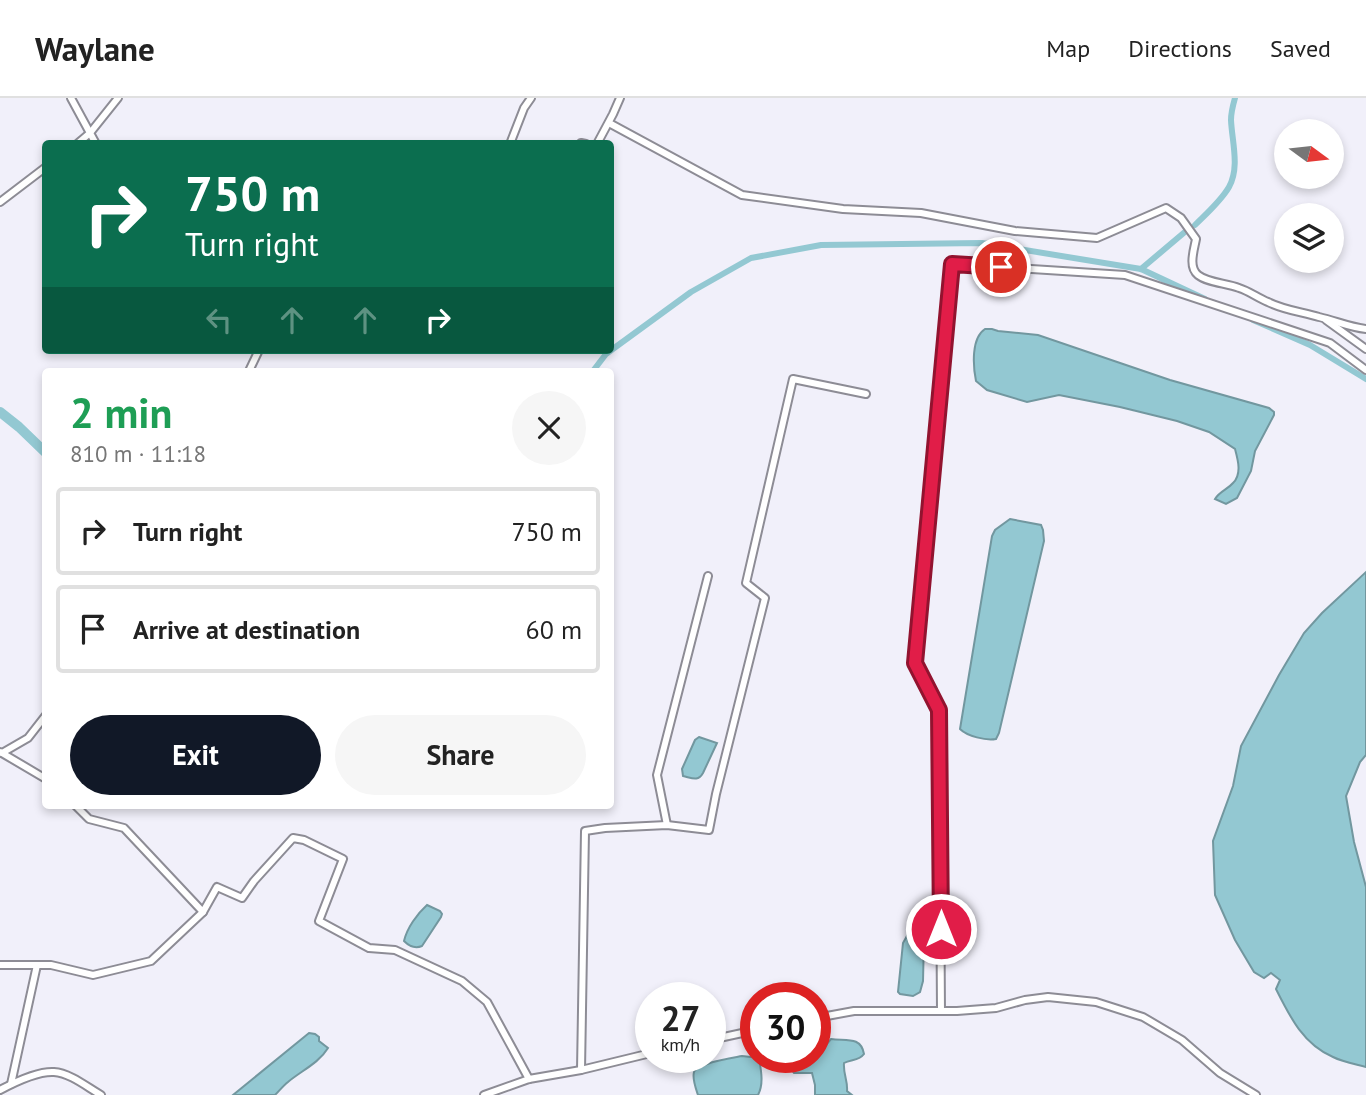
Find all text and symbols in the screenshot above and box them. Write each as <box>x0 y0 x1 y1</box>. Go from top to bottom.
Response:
text: Waylane <box>35 27 155 70</box>
text: Map <box>1046 33 1090 64</box>
text: Directions <box>1128 33 1232 64</box>
text: Saved <box>1270 33 1331 64</box>
north arrow <box>1274 119 1344 189</box>
map controls <box>1274 119 1344 273</box>
text: 750 m <box>185 161 320 225</box>
icon: right <box>70 168 161 259</box>
button: layers <box>1274 203 1344 273</box>
text: Turn right <box>185 223 319 265</box>
pin <box>971 237 1031 297</box>
icon: arrive <box>982 248 1020 286</box>
icon: left <box>200 301 238 339</box>
icon: ahead <box>273 301 311 339</box>
icon: ahead <box>346 301 384 339</box>
icon: right <box>419 301 457 339</box>
text: 2 min <box>70 385 172 440</box>
button: close <box>512 391 586 465</box>
text: 810 m · 11:18 <box>70 439 206 468</box>
icon: right <box>74 512 112 550</box>
text: Turn right <box>133 515 242 548</box>
text: 750 m <box>511 515 582 548</box>
icon: arrive <box>74 610 112 648</box>
text: Arrive at destination <box>133 613 360 646</box>
text: 60 m <box>526 613 582 646</box>
button: Exit <box>70 715 321 795</box>
button: Share <box>335 715 586 795</box>
position arrow <box>904 892 978 966</box>
speed limit sign: 30 <box>740 982 831 1073</box>
text: 27 <box>661 995 700 1041</box>
text: km/h <box>661 1033 700 1056</box>

